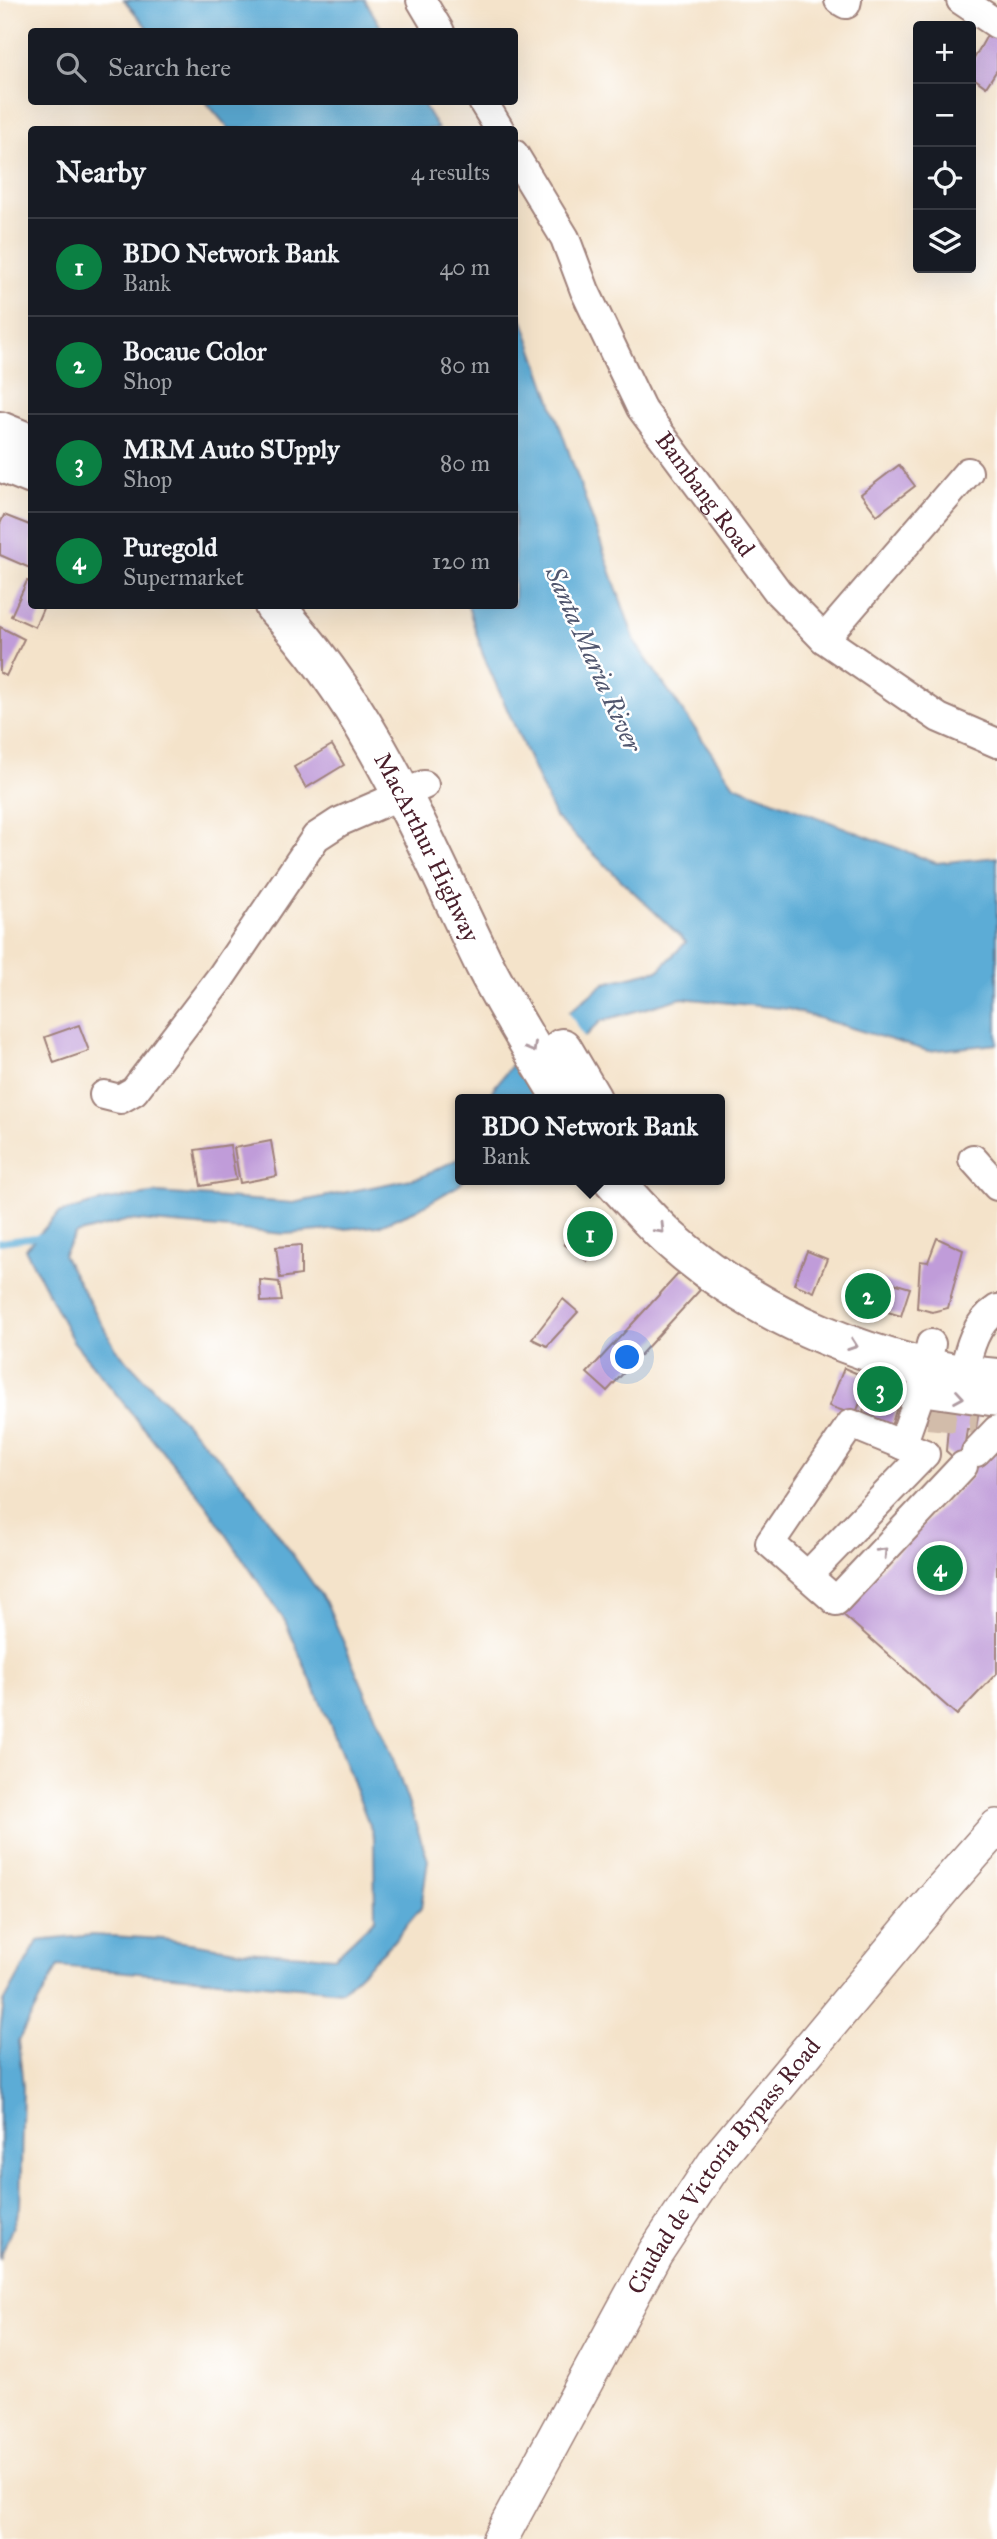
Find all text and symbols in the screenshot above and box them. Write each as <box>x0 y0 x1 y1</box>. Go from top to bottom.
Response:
map controls <box>913 21 976 273</box>
button: + <box>913 21 976 84</box>
search box <box>28 28 518 105</box>
icon: search <box>52 48 90 86</box>
text: Search here <box>108 51 231 83</box>
button: − <box>913 84 976 147</box>
button: locate <box>913 147 976 210</box>
text: Nearby <box>56 154 146 190</box>
text: 4 results <box>411 158 490 186</box>
button: layers <box>913 210 976 273</box>
text: BDO Network Bank <box>123 237 339 269</box>
text: 1 <box>74 253 84 281</box>
text: 40 m <box>440 253 490 281</box>
text: Bank <box>123 269 171 297</box>
text: Bocaue Color <box>123 335 267 367</box>
text: 2 <box>73 351 85 379</box>
text: 80 m <box>440 351 490 379</box>
text: Shop <box>123 367 172 395</box>
street label: Bambang Road <box>649 426 761 563</box>
text: MRM Auto SUpply <box>123 433 339 465</box>
text: 3 <box>74 449 84 477</box>
text: 80 m <box>440 449 490 477</box>
text: Shop <box>123 465 172 493</box>
text: Puregold <box>123 531 217 563</box>
text: 4 <box>73 547 85 575</box>
text: 120 m <box>432 547 490 575</box>
water label: Santa Maria River <box>538 560 650 758</box>
text: Supermarket <box>123 563 244 591</box>
street label: MacArthur Highway <box>367 747 487 948</box>
one-way arrow <box>524 1041 537 1054</box>
popup <box>455 1094 725 1185</box>
text: BDO Network Bank <box>482 1110 698 1142</box>
text: Bank <box>482 1142 530 1170</box>
pin: 1 <box>567 1208 613 1260</box>
one-way arrow <box>652 1221 664 1234</box>
pin: 2 <box>845 1270 891 1322</box>
one-way arrow <box>847 1337 859 1351</box>
your location <box>610 1340 644 1374</box>
pin: 3 <box>857 1363 903 1415</box>
one-way arrow <box>953 1389 965 1404</box>
pin: 4 <box>917 1542 963 1594</box>
one-way arrow <box>874 1547 887 1560</box>
street label: Ciudad de Victoria Bypass Road <box>621 2032 827 2299</box>

